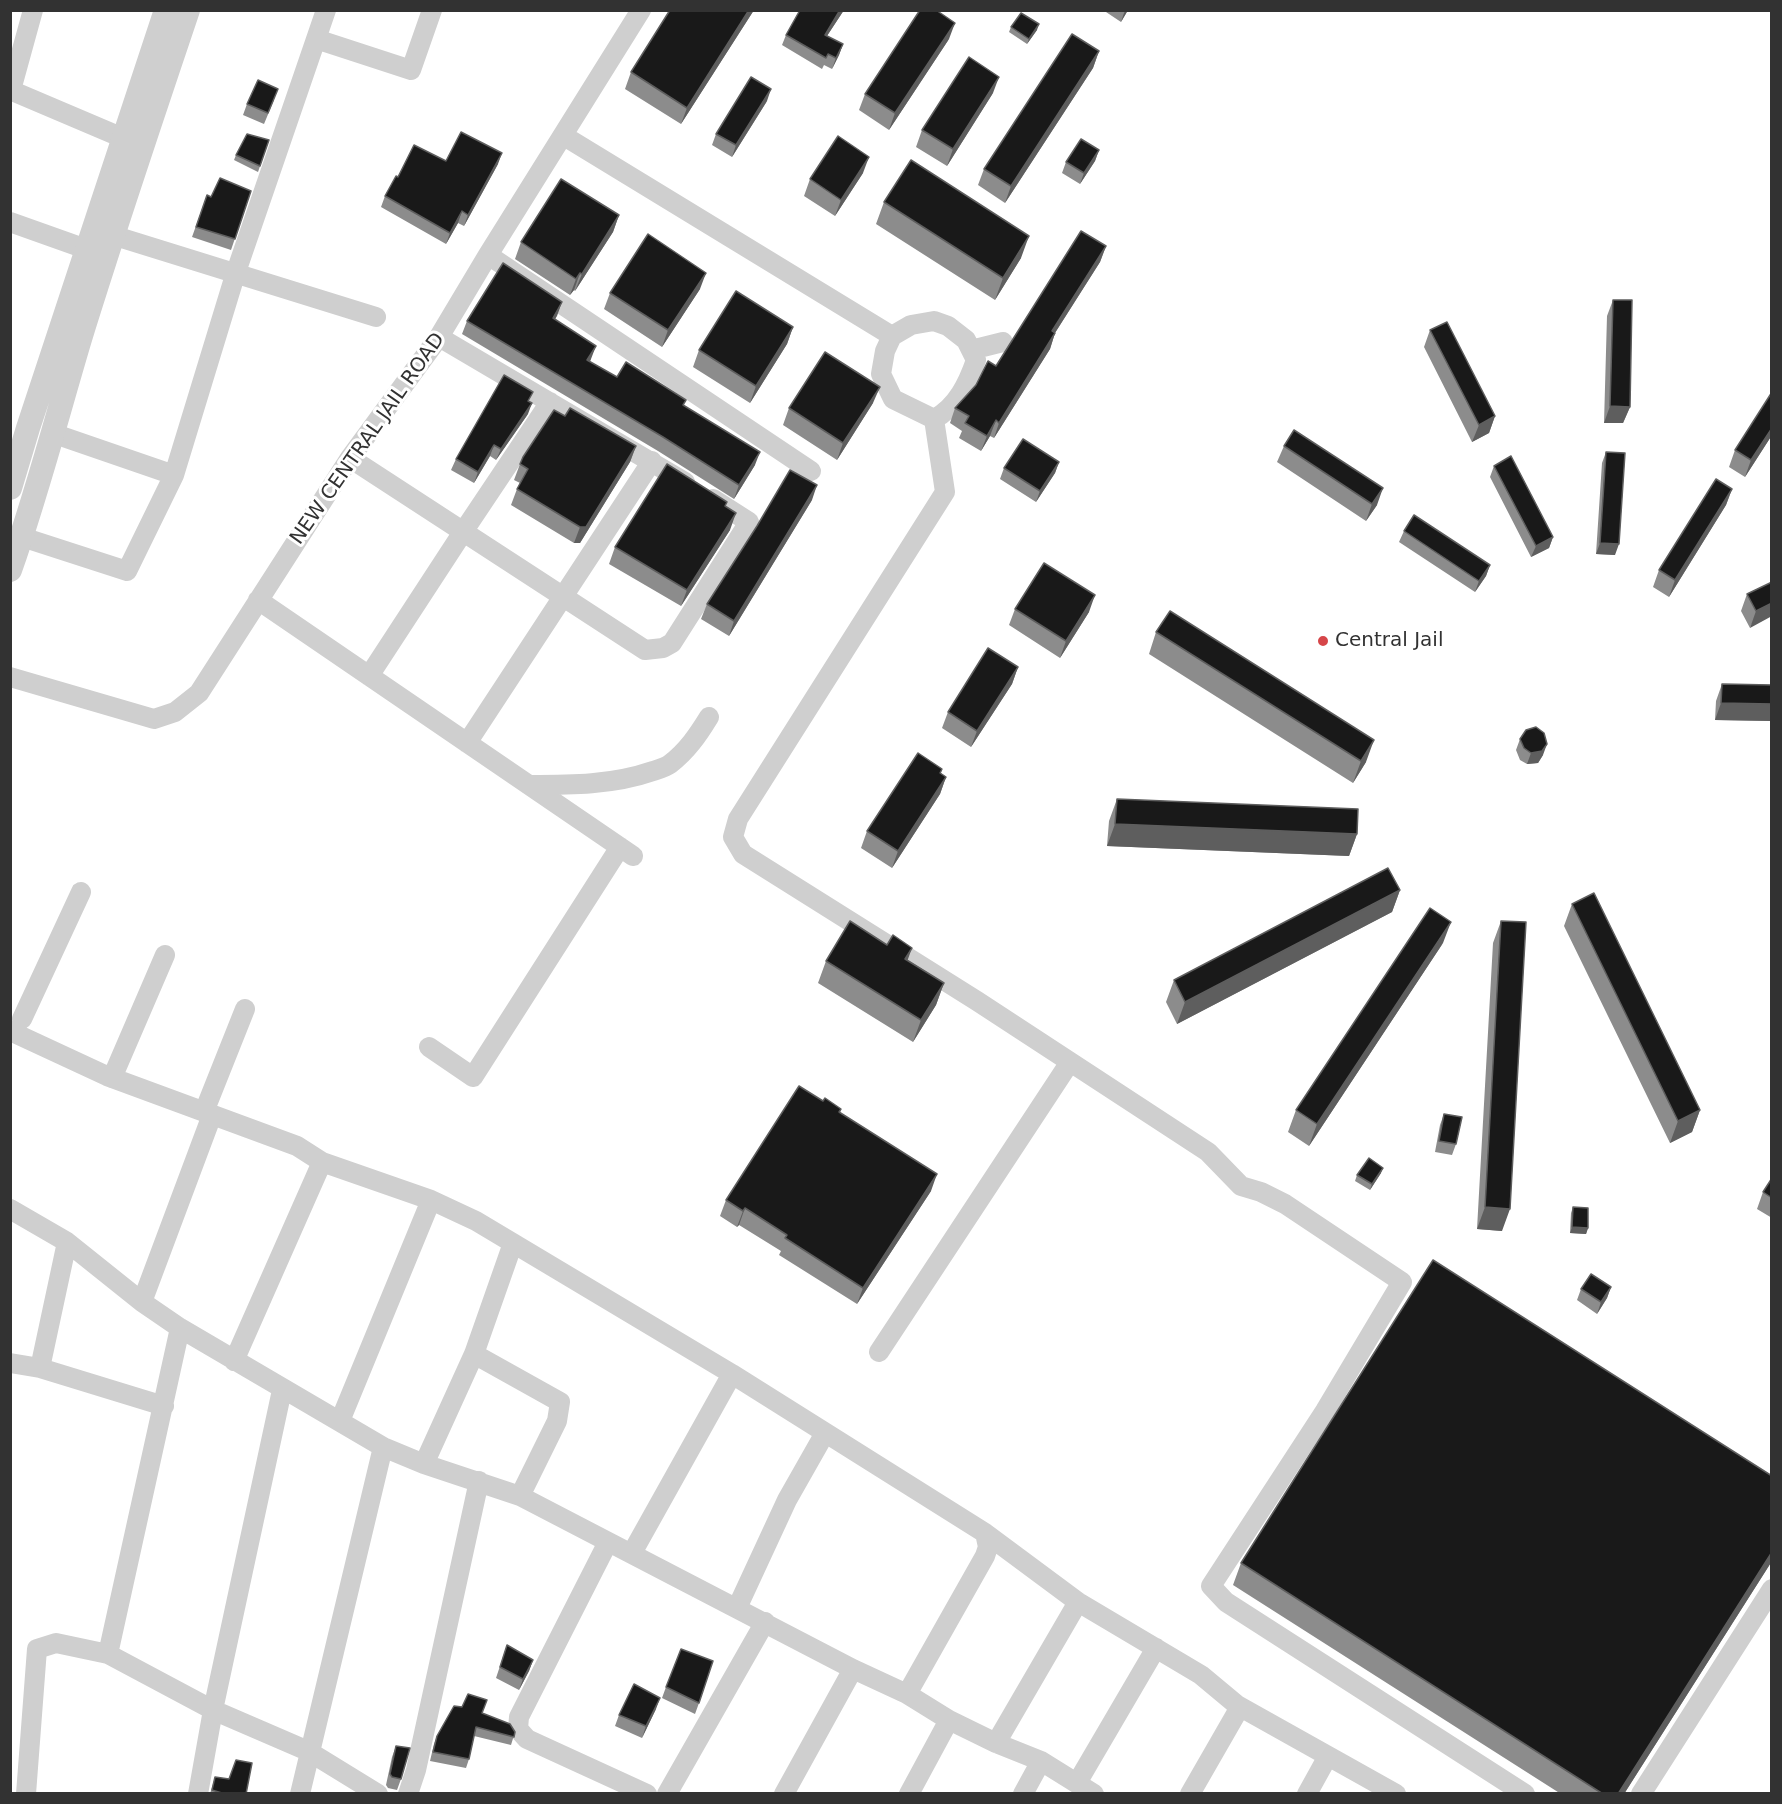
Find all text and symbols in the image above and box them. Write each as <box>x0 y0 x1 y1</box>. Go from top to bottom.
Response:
street label: NEW CENTRAL JAIL ROAD <box>286 329 450 549</box>
place label: Central Jail <box>1335 629 1443 653</box>
marker: Central Jail <box>1316 634 1330 648</box>

